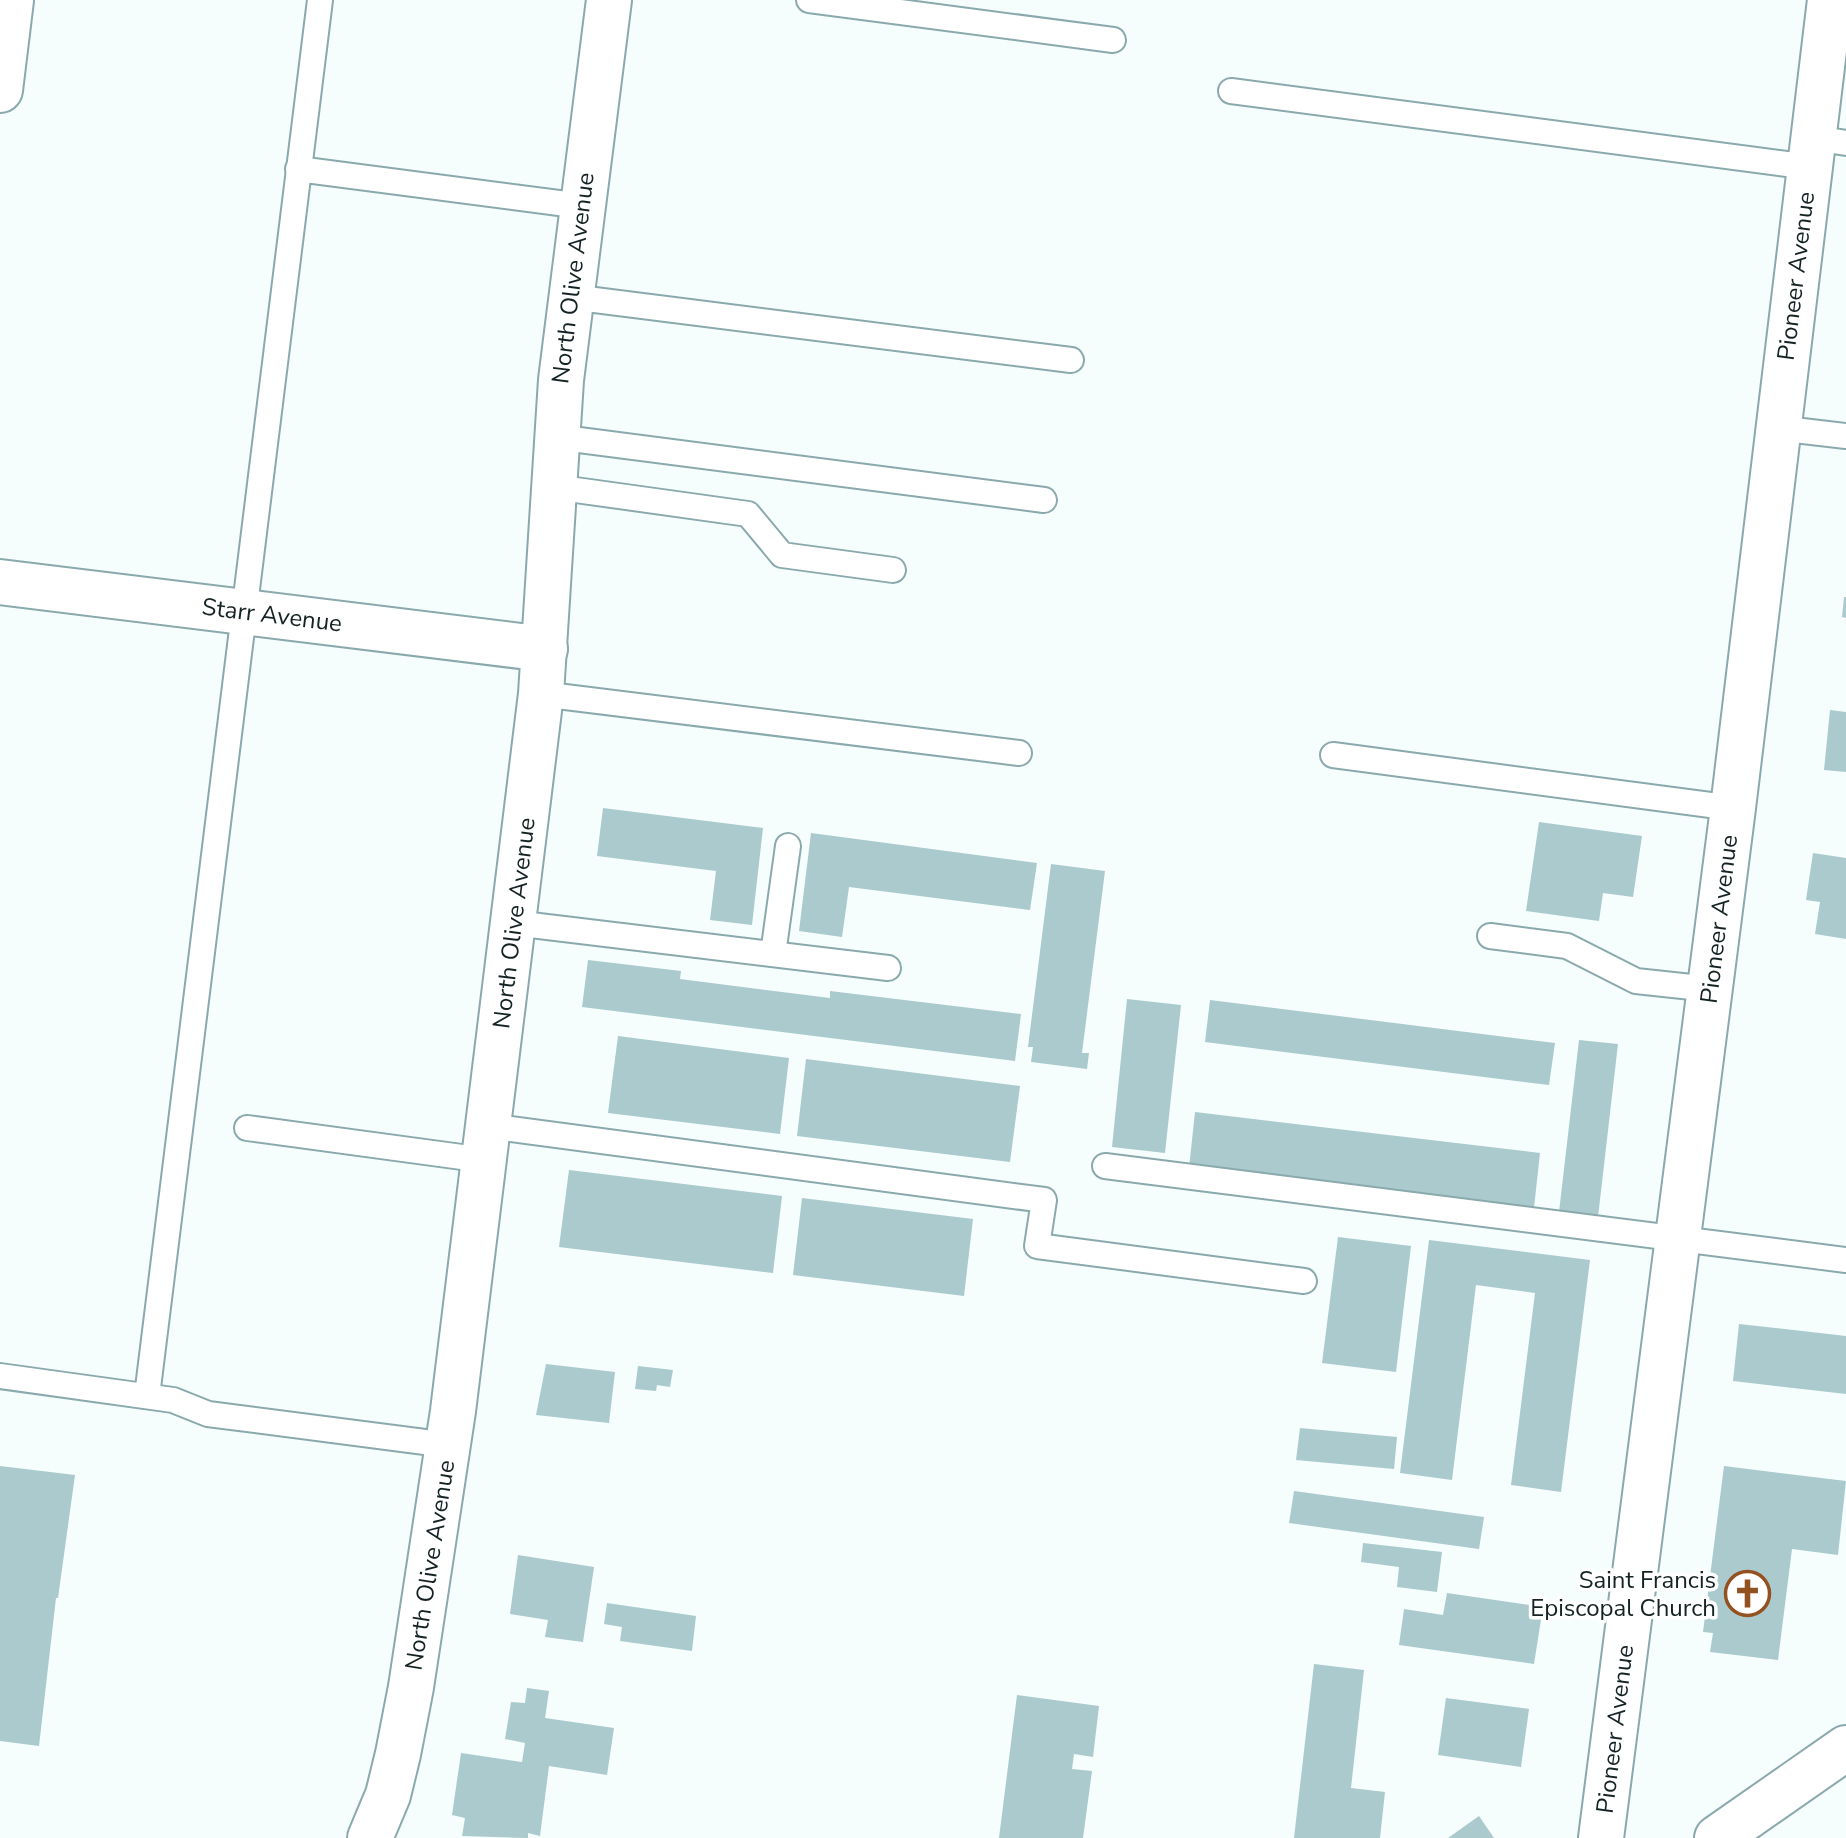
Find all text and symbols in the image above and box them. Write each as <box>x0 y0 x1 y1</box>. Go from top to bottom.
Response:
street label: North Olive Avenue <box>544 171 602 385</box>
street label: Pioneer Avenue <box>1770 190 1822 362</box>
street label: Starr Avenue <box>200 591 344 639</box>
street label: North Olive Avenue <box>485 816 543 1030</box>
street label: Pioneer Avenue <box>1693 833 1745 1005</box>
street label: North Olive Avenue <box>398 1458 462 1672</box>
place label: Saint Francis Episcopal Church <box>1530 1564 1716 1624</box>
church icon: Saint Francis Episcopal Church <box>1723 1570 1771 1618</box>
street label: Pioneer Avenue <box>1589 1643 1641 1815</box>

